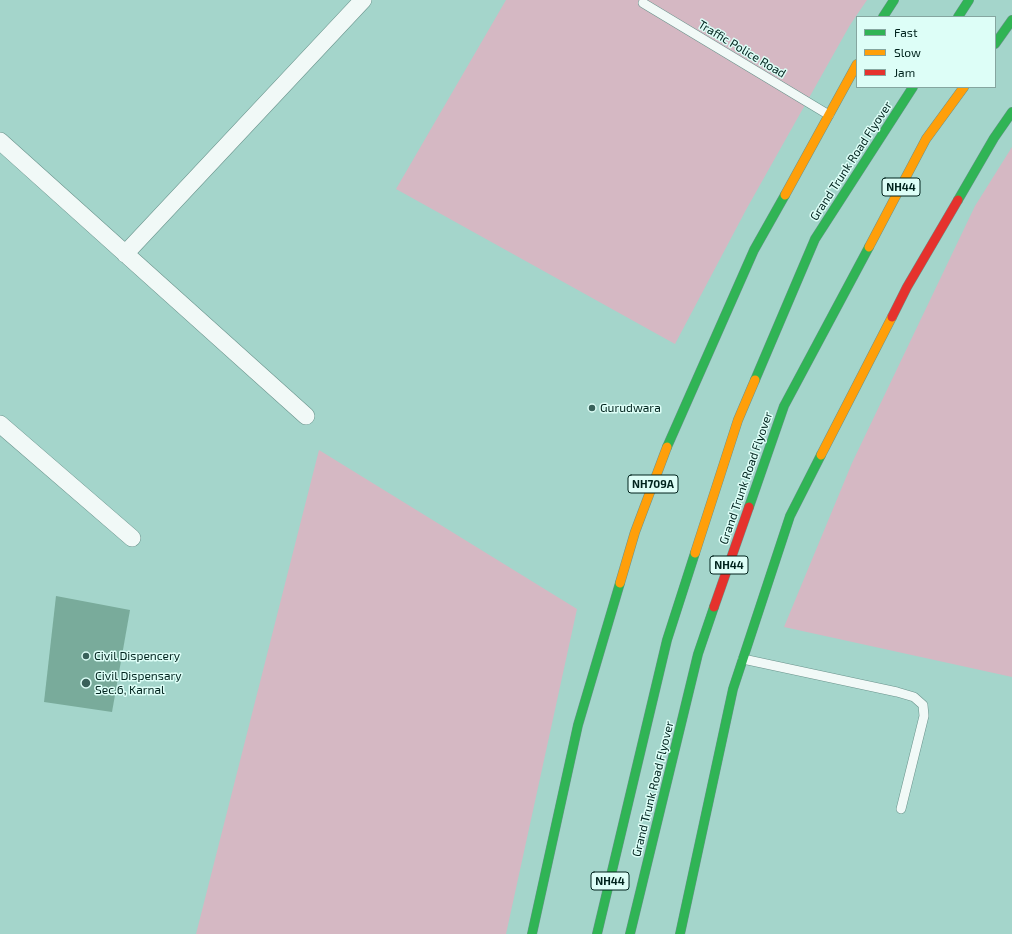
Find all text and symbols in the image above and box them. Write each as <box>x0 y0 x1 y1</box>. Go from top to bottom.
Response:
legend <box>856 16 996 88</box>
street label: Traffic Police Road <box>696 17 788 81</box>
text: Fast <box>894 25 917 39</box>
text: Slow <box>894 45 921 59</box>
text: Jam <box>894 65 915 79</box>
street label: Grand Trunk Road Flyover <box>807 99 895 223</box>
road number: NH44 <box>882 178 920 196</box>
place label: Gurudwara <box>600 401 661 415</box>
marker: Gurudwara <box>587 403 597 413</box>
street label: Grand Trunk Road Flyover <box>717 410 775 546</box>
road number: NH709A <box>628 475 678 493</box>
road number: NH44 <box>710 556 748 574</box>
place label: Civil Dispencery <box>94 649 180 663</box>
marker: Civil Dispencery <box>81 651 91 661</box>
place label: Civil Dispensary Sec.6, Karnal <box>95 669 182 697</box>
marker: Civil Dispensary Sec.6, Karnal <box>80 677 92 689</box>
street label: Grand Trunk Road Flyover <box>629 720 677 858</box>
road number: NH44 <box>591 872 629 890</box>

